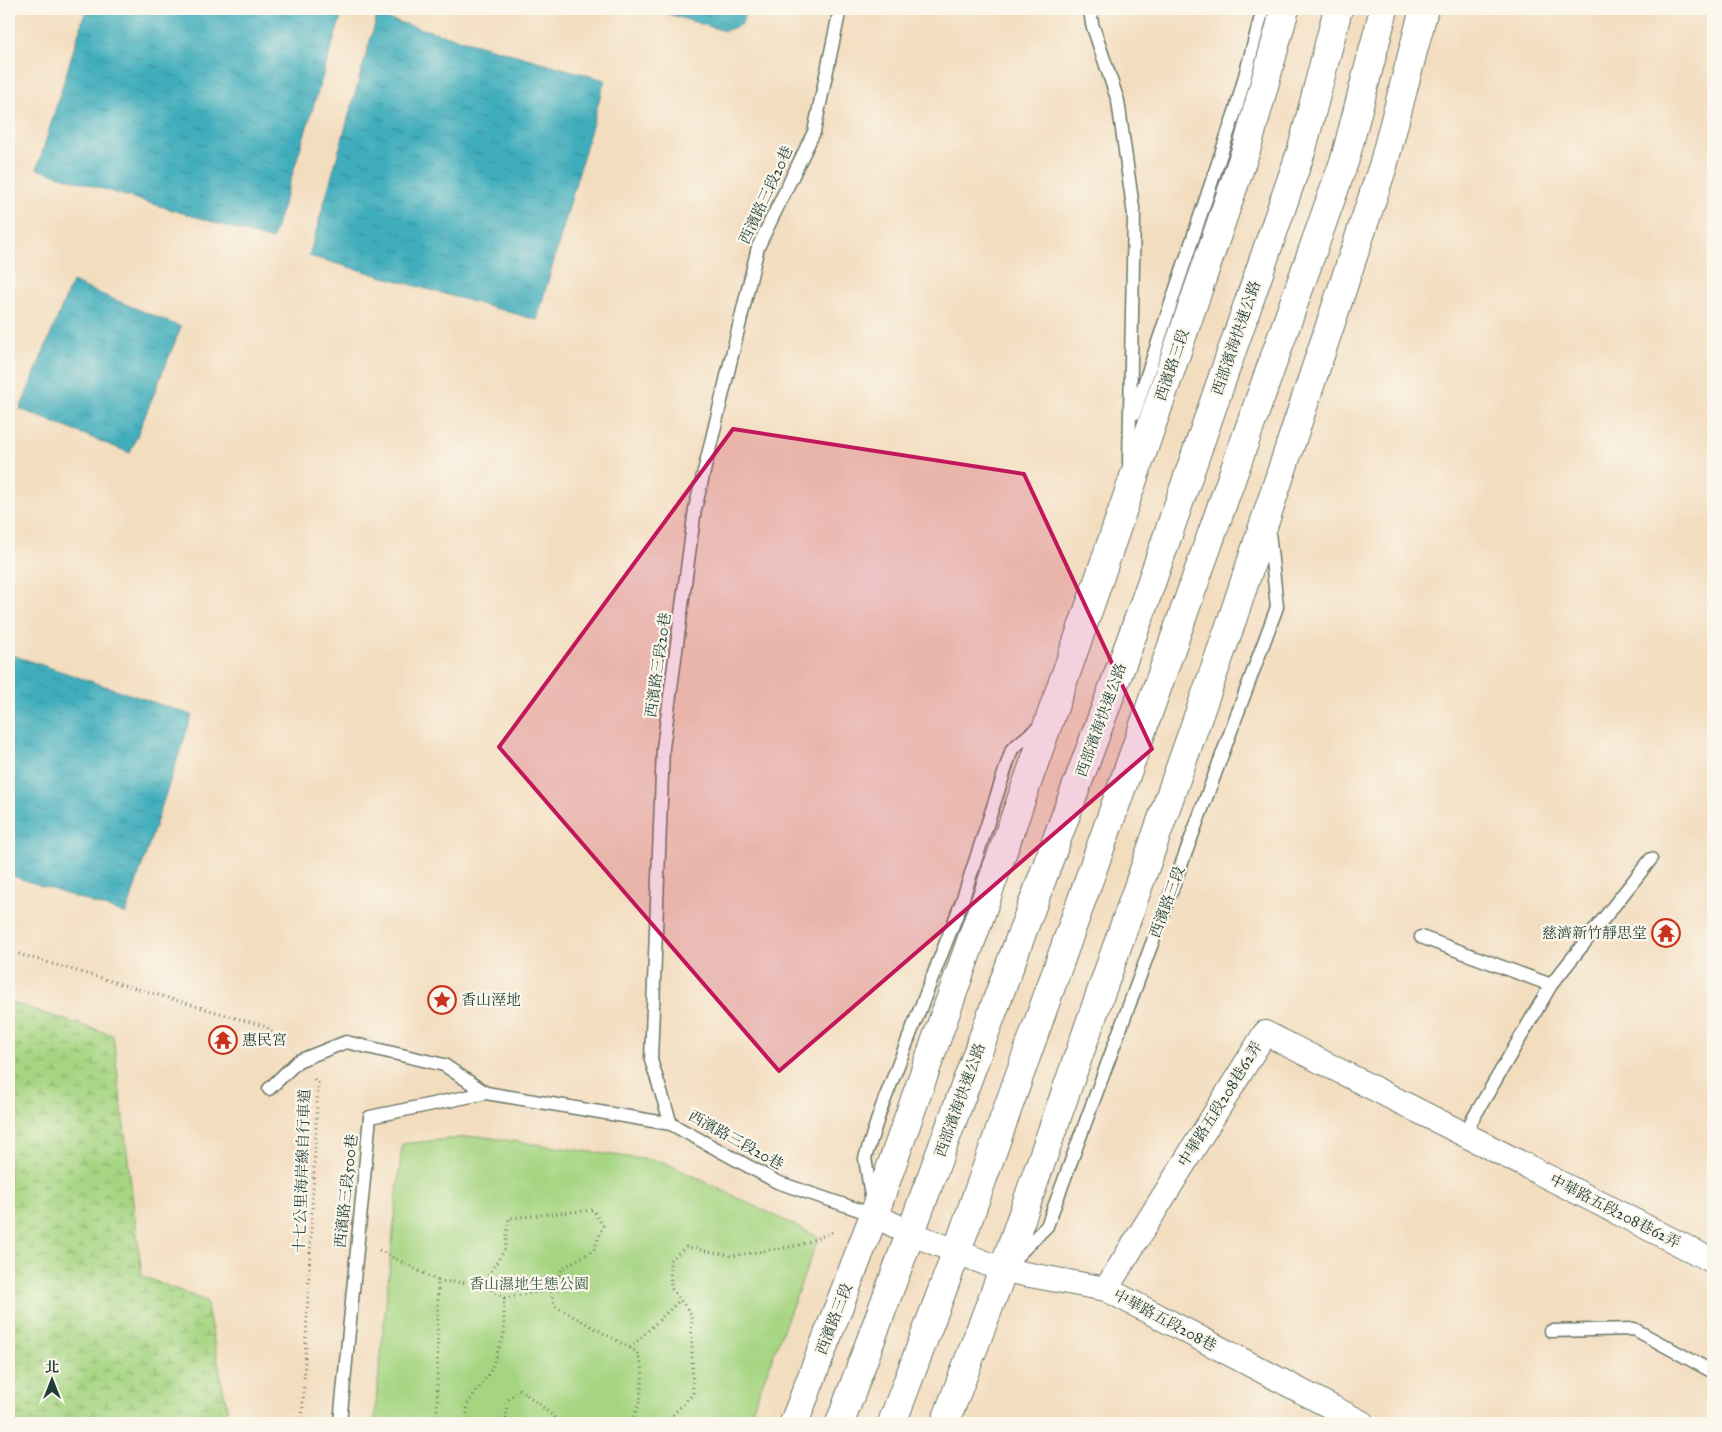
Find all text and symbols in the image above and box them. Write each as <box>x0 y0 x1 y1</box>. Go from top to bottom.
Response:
street label: 西濱路三段20巷 <box>735 143 797 247</box>
street label: 西部濱海快速公路 <box>1208 278 1264 398</box>
street label: 西濱路三段 <box>1151 327 1193 403</box>
street label: 西濱路三段20巷 <box>642 611 674 719</box>
street label: 西部濱海快速公路 <box>1072 661 1130 779</box>
street label: 西濱路三段 <box>1146 864 1188 940</box>
temple icon: 慈濟新竹靜思堂 <box>1651 918 1681 948</box>
place label: 慈濟新竹靜思堂 <box>1542 924 1647 942</box>
place icon: 香山溼地 <box>427 985 457 1015</box>
place label: 香山溼地 <box>461 991 521 1009</box>
temple icon: 惠民宮 <box>208 1025 238 1055</box>
place label: 惠民宮 <box>242 1031 287 1049</box>
street label: 中華路五段208巷62弄 <box>1174 1038 1266 1170</box>
street label: 西部濱海快速公路 <box>931 1041 989 1159</box>
street label: 十七公里海岸線自行車道 <box>290 1088 314 1254</box>
street label: 西濱路三段20巷 <box>685 1106 787 1174</box>
street label: 西濱路三段500巷 <box>331 1133 361 1249</box>
street label: 中華路五段208巷62弄 <box>1547 1170 1683 1252</box>
park label: 香山濕地生態公園 <box>469 1275 589 1293</box>
street label: 西濱路三段 <box>812 1281 856 1357</box>
street label: 中華路五段208巷 <box>1110 1285 1220 1355</box>
north arrow <box>28 1354 78 1404</box>
text: 北 <box>45 1359 59 1376</box>

